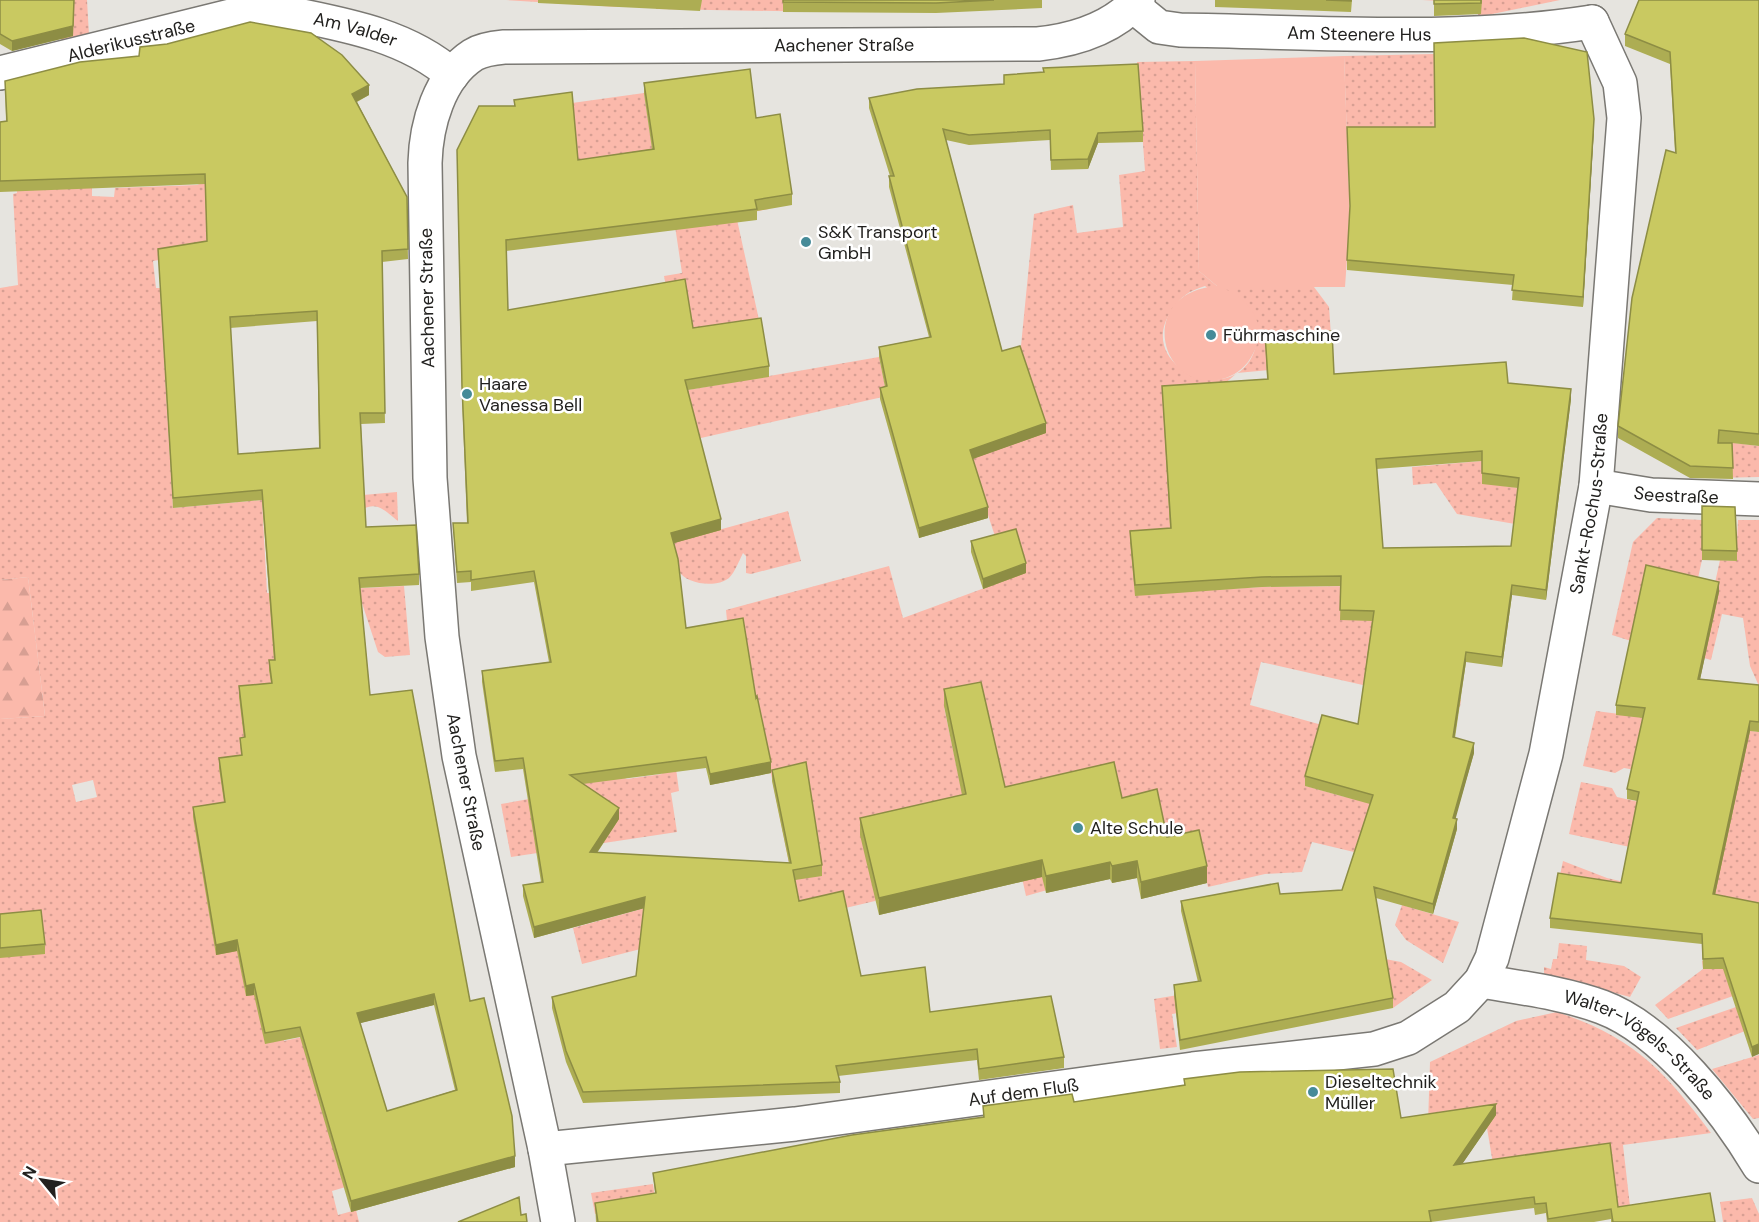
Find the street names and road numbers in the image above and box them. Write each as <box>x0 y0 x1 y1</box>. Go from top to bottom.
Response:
street label: Am Valder <box>311 7 401 53</box>
street label: Alderikusstraße <box>65 13 198 68</box>
street label: Am Steenere Hus <box>1287 21 1432 47</box>
street label: Aachener Straße <box>774 33 914 57</box>
street label: Aachener Straße <box>414 228 440 368</box>
street label: Sankt-Rochus-Straße <box>1564 412 1614 596</box>
street label: Seestraße <box>1632 480 1719 509</box>
street label: Aachener Straße <box>441 711 491 853</box>
street label: Walter-Vögels-Straße <box>1561 984 1721 1105</box>
street label: Auf dem Fluß <box>967 1073 1080 1112</box>

